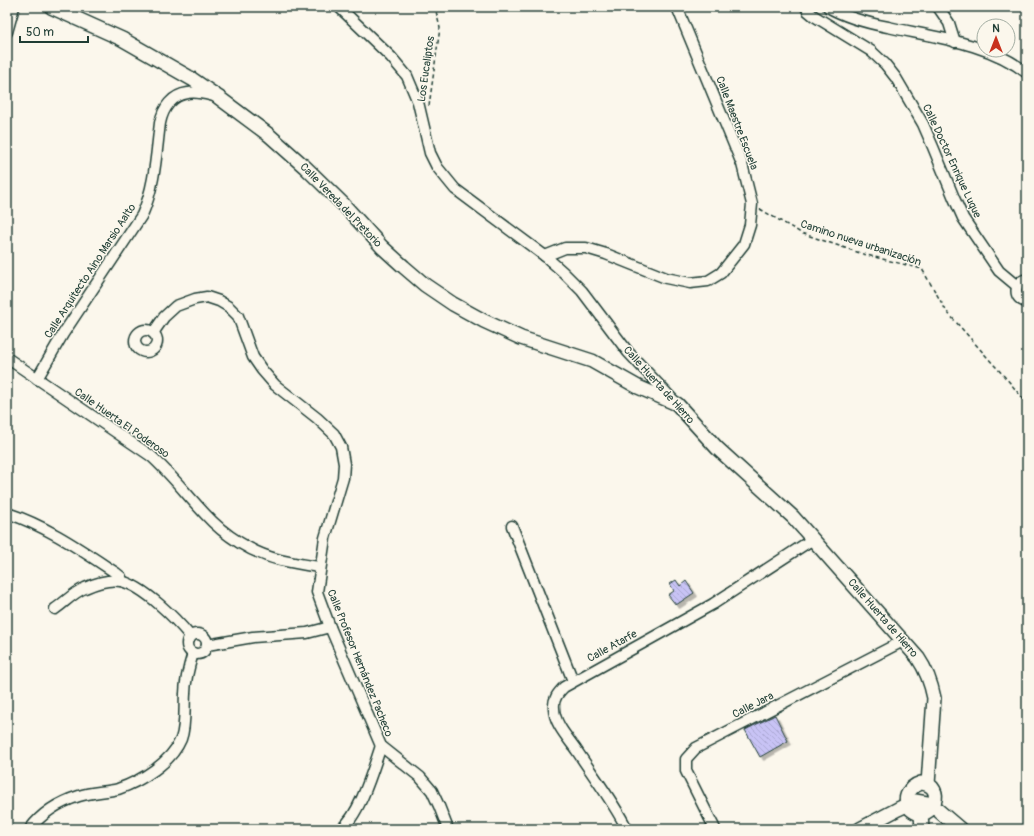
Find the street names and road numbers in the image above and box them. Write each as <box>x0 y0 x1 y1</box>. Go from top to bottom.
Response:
street label: Los Eucaliptos <box>415 35 437 103</box>
street label: Calle Maestre Escuela <box>713 74 761 172</box>
street label: Calle Doctor Enrique Luque <box>920 102 984 221</box>
street label: Calle Vereda del Pretorio <box>297 160 385 250</box>
street label: Calle Arquitecto Aino Marsio Aalto <box>42 201 138 341</box>
street label: Camino nueva urbanización <box>799 217 923 269</box>
street label: Calle Huerta de Hierro <box>621 344 697 427</box>
street label: Calle Huerta El Poderoso <box>72 385 172 461</box>
street label: Calle Huerta de Hierro <box>845 576 921 660</box>
street label: Calle Profesor Hernández Pacheco <box>324 587 396 739</box>
street label: Calle Atarfe <box>585 627 640 665</box>
street label: Calle Jara <box>730 689 776 721</box>

